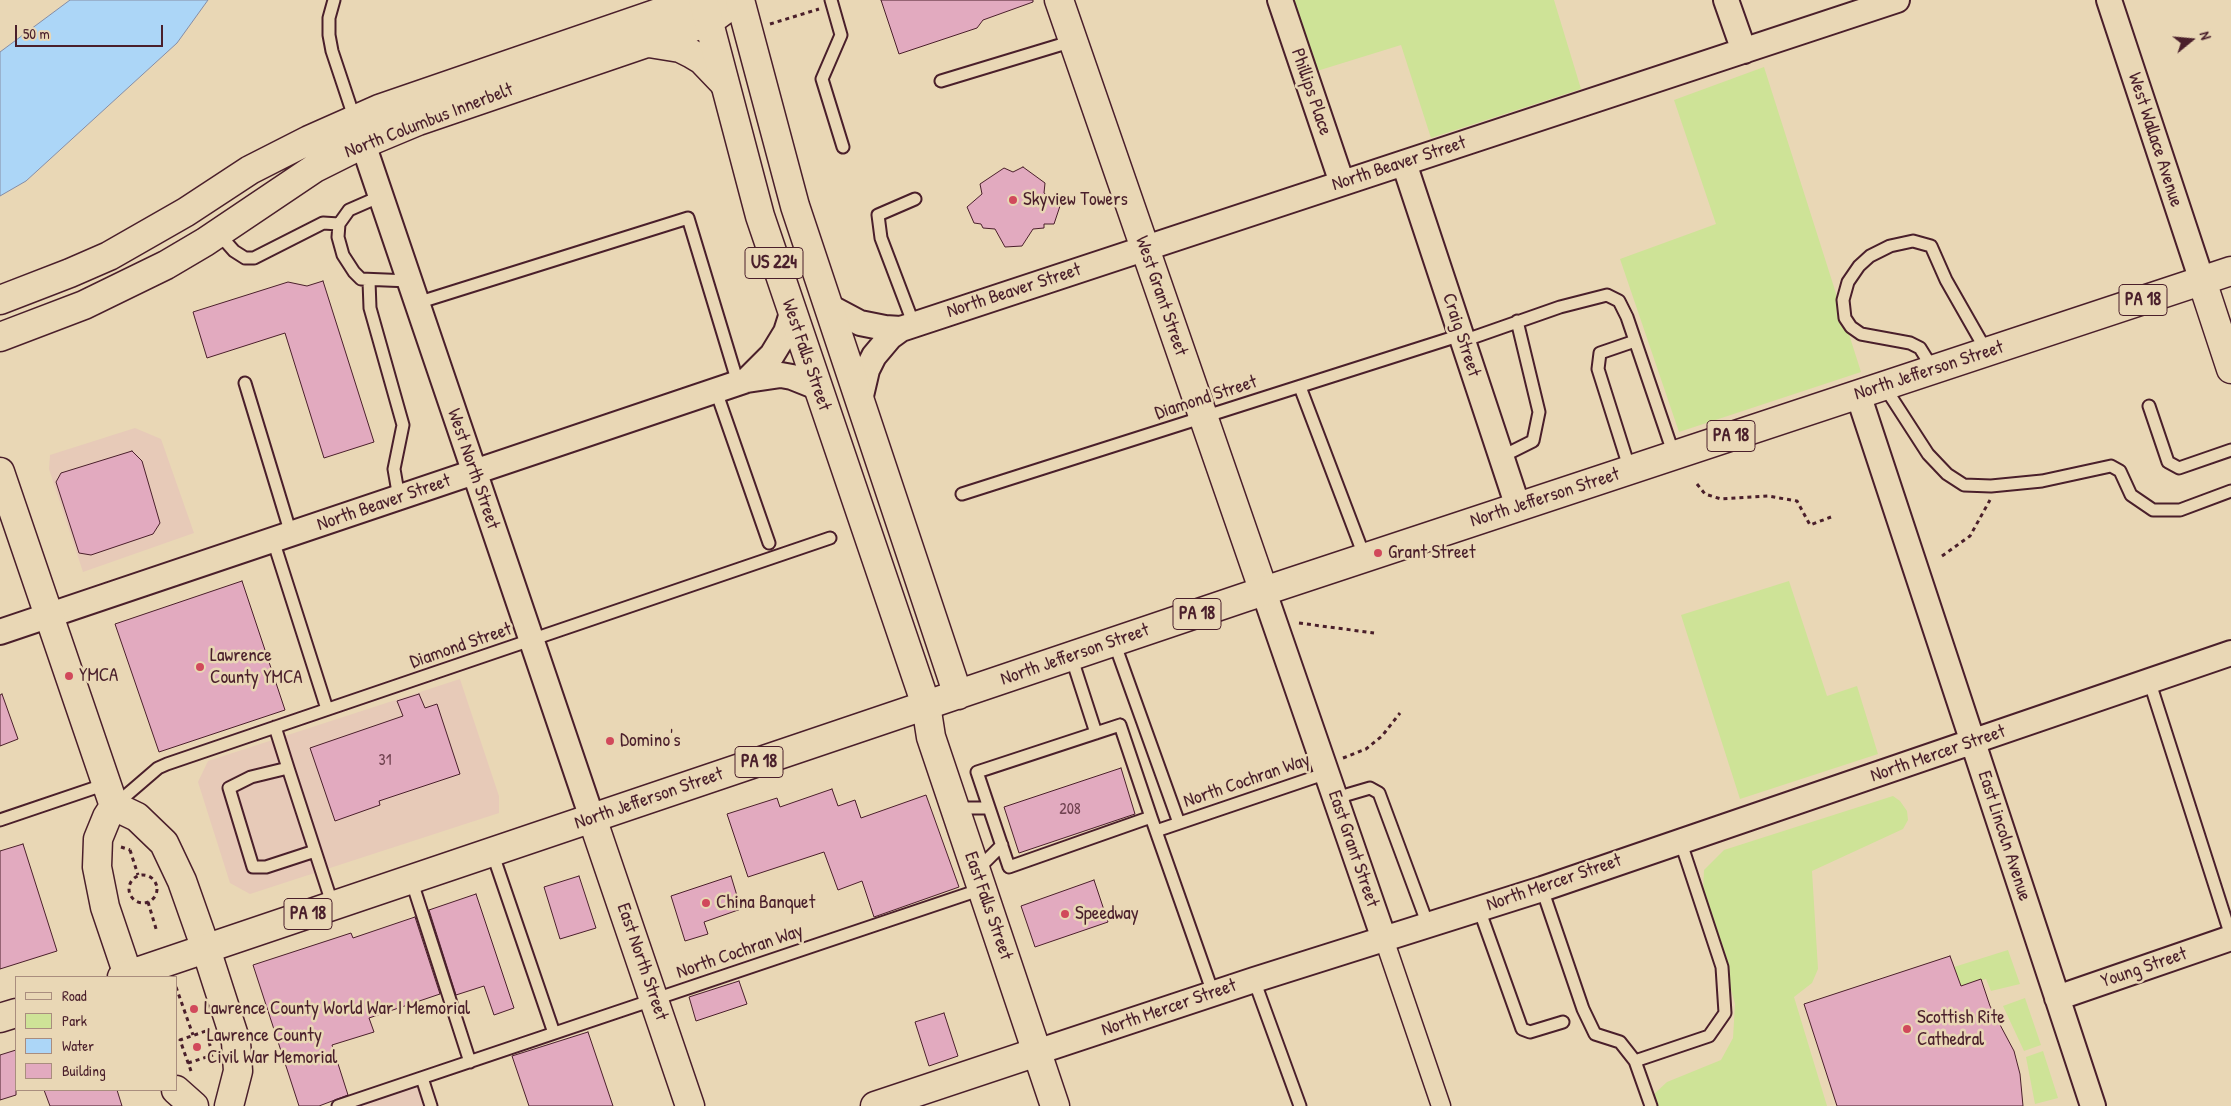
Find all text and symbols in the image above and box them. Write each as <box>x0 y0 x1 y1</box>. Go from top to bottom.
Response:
scale bar <box>18 15 165 47</box>
north arrow <box>2166 15 2216 65</box>
text: 50 m <box>23 23 50 44</box>
text: N <box>2196 29 2216 42</box>
street label: Phillips Place <box>1286 46 1336 138</box>
street label: West Wallace Avenue <box>2123 70 2187 210</box>
street label: North Columbus Innerbelt <box>342 78 516 164</box>
street label: North Beaver Street <box>1329 132 1469 196</box>
place label: Skyview Towers <box>1023 189 1128 211</box>
marker: Skyview Towers <box>1007 194 1019 206</box>
street label: West Grant Street <box>1130 233 1192 359</box>
road number: US 224 <box>745 248 803 278</box>
street label: North Beaver Street <box>944 259 1084 323</box>
road number: PA 18 <box>2119 284 2167 316</box>
street label: Craig Street <box>1437 290 1485 380</box>
street label: West Falls Street <box>776 296 836 414</box>
street label: North Jefferson Street <box>1851 336 2007 406</box>
street label: Diamond Street <box>1152 371 1260 425</box>
street label: West North Street <box>442 406 504 532</box>
road number: PA 18 <box>1707 421 1755 452</box>
street label: North Jefferson Street <box>1467 463 1623 533</box>
street label: North Beaver Street <box>314 469 454 537</box>
place label: Grant Street <box>1388 542 1476 564</box>
marker: Grant Street <box>1372 547 1384 559</box>
road number: PA 18 <box>1173 598 1221 630</box>
street label: Diamond Street <box>407 618 515 674</box>
street label: North Jefferson Street <box>998 619 1152 691</box>
place label: Lawrence County YMCA <box>210 645 303 689</box>
marker: Lawrence County YMCA <box>194 661 206 673</box>
place label: YMCA <box>79 665 118 687</box>
marker: YMCA <box>63 670 75 682</box>
street label: North Mercer Street <box>1868 720 2008 788</box>
place label: Domino's <box>620 730 681 752</box>
marker: Domino's <box>604 735 616 747</box>
road number: PA 18 <box>735 746 783 778</box>
street label: North Cochran Way <box>1181 749 1313 813</box>
house number: 31 <box>379 751 391 771</box>
street label: North Jefferson Street <box>572 763 726 835</box>
street label: East Lincoln Avenue <box>1972 768 2036 904</box>
street label: East Grant Street <box>1322 788 1384 910</box>
house number: 208 <box>1059 800 1081 820</box>
street label: East Falls Street <box>959 849 1017 963</box>
street label: North Mercer Street <box>1484 849 1624 917</box>
place label: China Banquet <box>716 892 815 914</box>
marker: China Banquet <box>700 897 712 909</box>
road number: PA 18 <box>284 899 332 930</box>
street label: East North Street <box>611 900 673 1024</box>
place label: Speedway <box>1075 903 1139 925</box>
marker: Speedway <box>1059 908 1071 920</box>
street label: North Cochran Way <box>674 920 806 984</box>
street label: Young Street <box>2098 943 2190 993</box>
street label: North Mercer Street <box>1099 974 1239 1042</box>
legend <box>15 976 178 1091</box>
text: Road <box>62 985 87 1006</box>
place label: Lawrence County World War I Memorial <box>204 998 470 1020</box>
marker: Lawrence County World War I Memorial <box>188 1003 200 1015</box>
place label: Scottish Rite Cathedral <box>1917 1007 2005 1051</box>
text: Park <box>62 1010 87 1031</box>
marker: Scottish Rite Cathedral <box>1901 1023 1913 1035</box>
place label: Lawrence County Civil War Memorial <box>207 1025 337 1069</box>
text: Water <box>62 1035 94 1056</box>
marker: Lawrence County Civil War Memorial <box>191 1041 203 1053</box>
text: Building <box>62 1060 106 1081</box>

